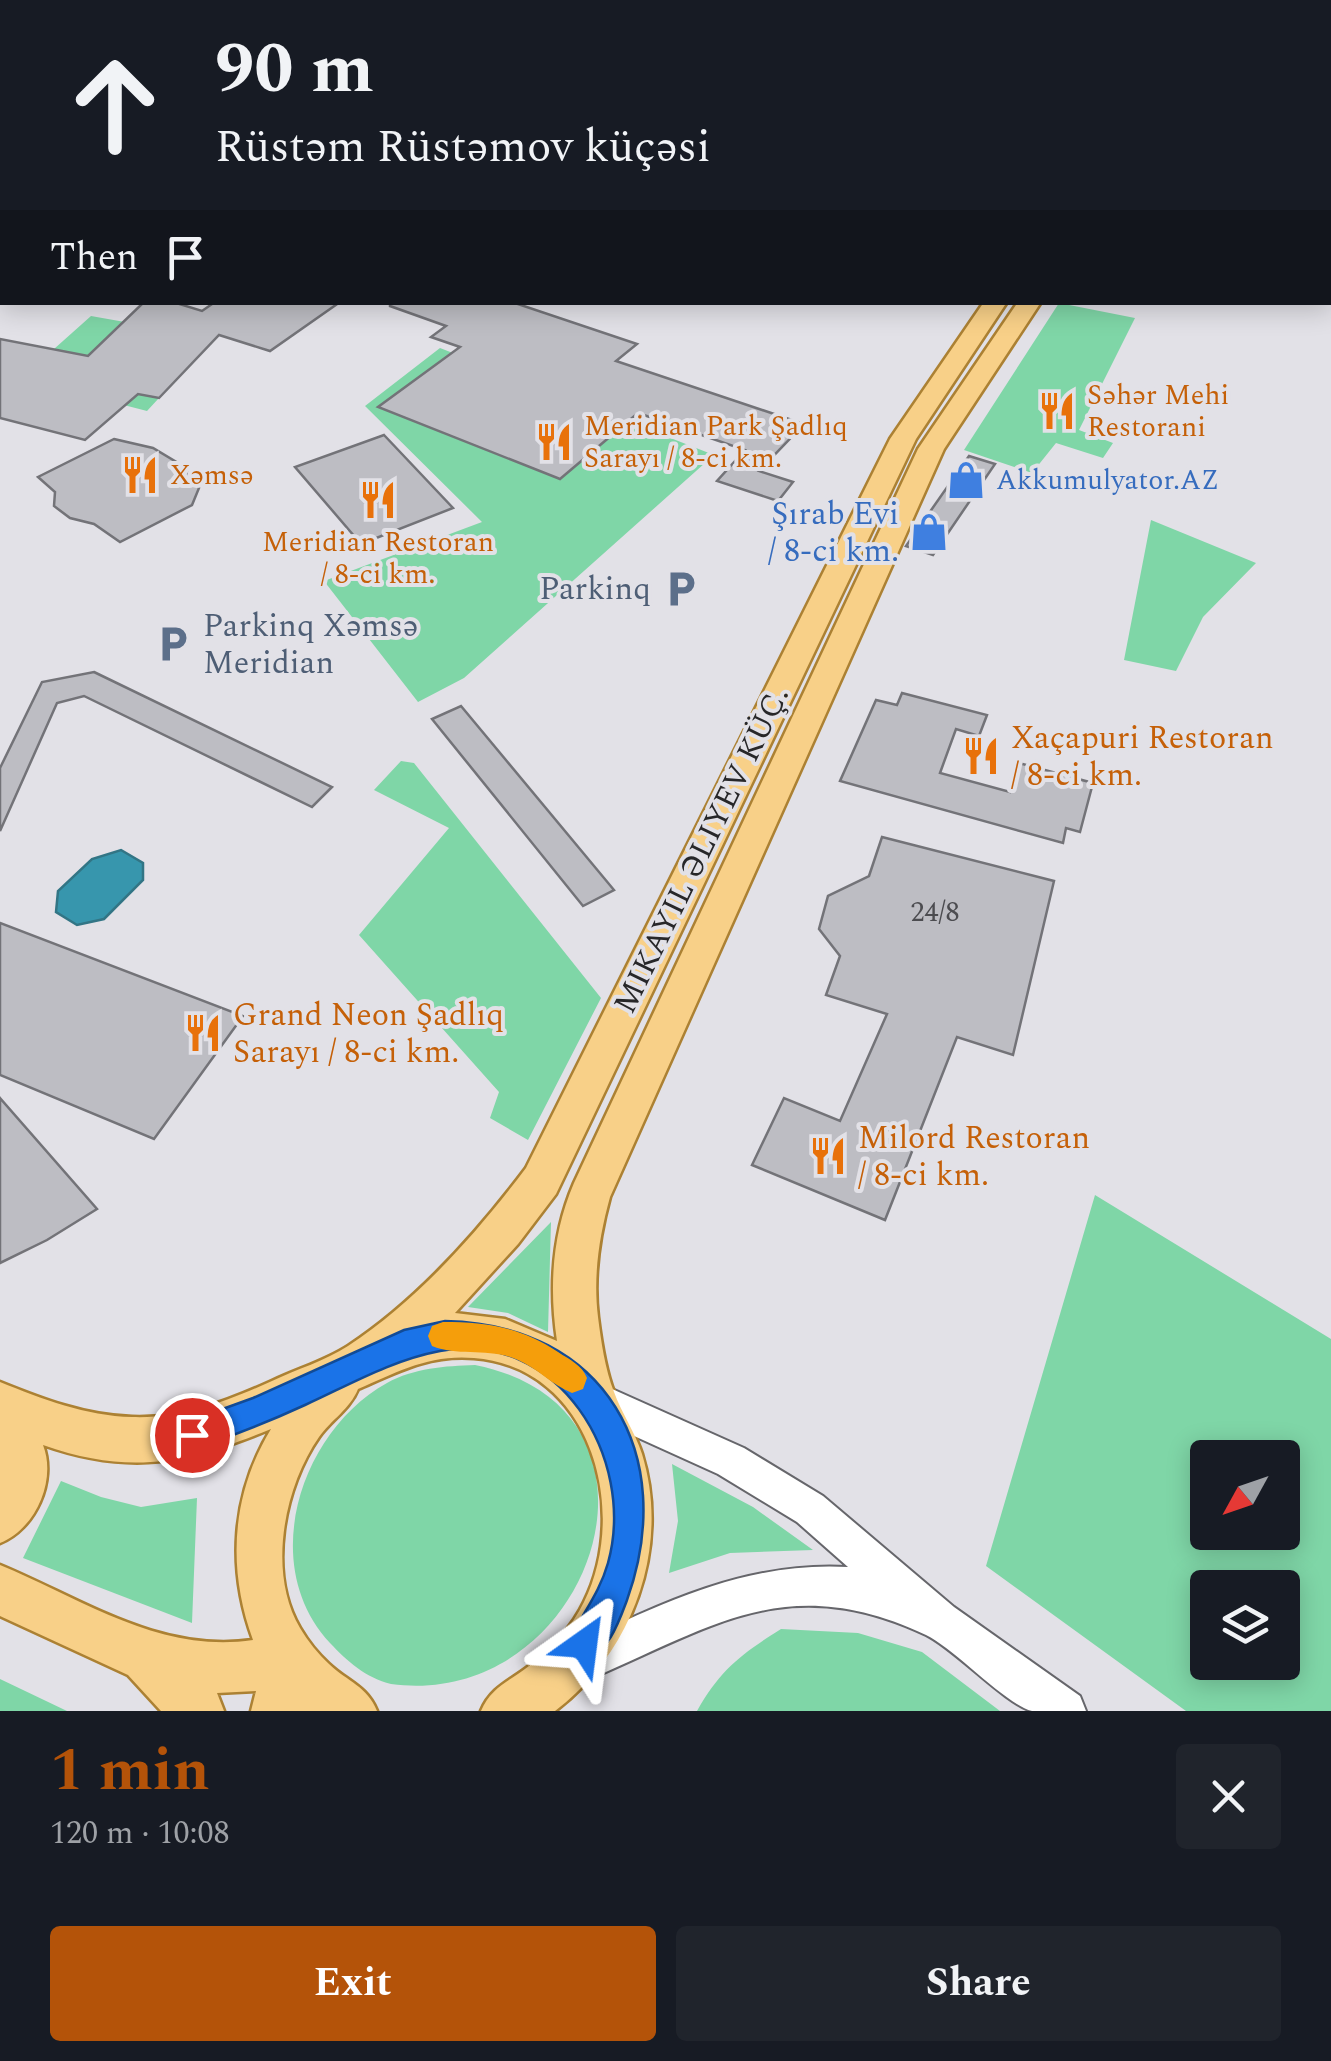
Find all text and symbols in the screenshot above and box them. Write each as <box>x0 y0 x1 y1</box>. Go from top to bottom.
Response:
text: 90 m <box>215 17 374 123</box>
icon: ahead <box>50 40 180 170</box>
text: Rüstəm Rüstəmov küçəsi <box>215 113 711 182</box>
text: Then <box>50 229 138 287</box>
icon: arrive <box>158 230 213 285</box>
place label: Səhər Mehi Restorani <box>1087 374 1229 449</box>
restaurant icon: Səhər Mehi Restorani <box>1036 390 1078 432</box>
place label: Meridian Park Şadlıq Sarayı / 8-ci km. <box>584 405 848 480</box>
restaurant icon: Meridian Park Şadlıq Sarayı / 8-ci km. <box>533 421 575 463</box>
restaurant icon: Xəmsə <box>119 454 161 496</box>
place label: Xəmsə <box>170 454 253 497</box>
shop icon: Akkumulyator.AZ <box>945 459 987 501</box>
place label: Akkumulyator.AZ <box>996 459 1219 502</box>
restaurant icon: Meridian Restoran / 8-ci km. <box>357 479 399 521</box>
place label: Şırab Evi / 8-ci km. <box>768 490 899 576</box>
shop icon: Şırab Evi / 8-ci km. <box>908 511 950 553</box>
place label: Meridian Restoran / 8-ci km. <box>262 521 494 596</box>
place label: Parkinq <box>539 565 651 614</box>
parking icon: Parkinq <box>660 568 702 610</box>
place label: Parkinq Xəmsə Meridian <box>203 602 418 688</box>
parking icon: Parkinq Xəmsə Meridian <box>152 623 194 665</box>
street label: MIKAYIL ƏLIYEV KÜÇ. <box>601 678 803 1022</box>
place label: Xaçapuri Restoran / 8-ci km. <box>1011 714 1274 800</box>
restaurant icon: Xaçapuri Restoran / 8-ci km. <box>960 735 1002 777</box>
house number: 24/8 <box>910 891 960 934</box>
place label: Grand Neon Şadlıq Sarayı / 8-ci km. <box>233 991 504 1077</box>
restaurant icon: Grand Neon Şadlıq Sarayı / 8-ci km. <box>182 1012 224 1054</box>
place label: Milord Restoran / 8-ci km. <box>858 1114 1090 1200</box>
restaurant icon: Milord Restoran / 8-ci km. <box>807 1135 849 1177</box>
pin <box>150 1393 235 1478</box>
icon: arrive <box>165 1408 220 1463</box>
north arrow <box>1190 1440 1300 1550</box>
map controls <box>1190 1440 1300 1680</box>
button: layers <box>1190 1570 1300 1680</box>
position arrow <box>532 1592 636 1696</box>
text: 1 min <box>50 1725 210 1817</box>
button: close <box>1176 1744 1281 1849</box>
text: 120 m · 10:08 <box>50 1809 230 1858</box>
button: Exit <box>50 1926 656 2041</box>
button: Share <box>676 1926 1281 2041</box>

